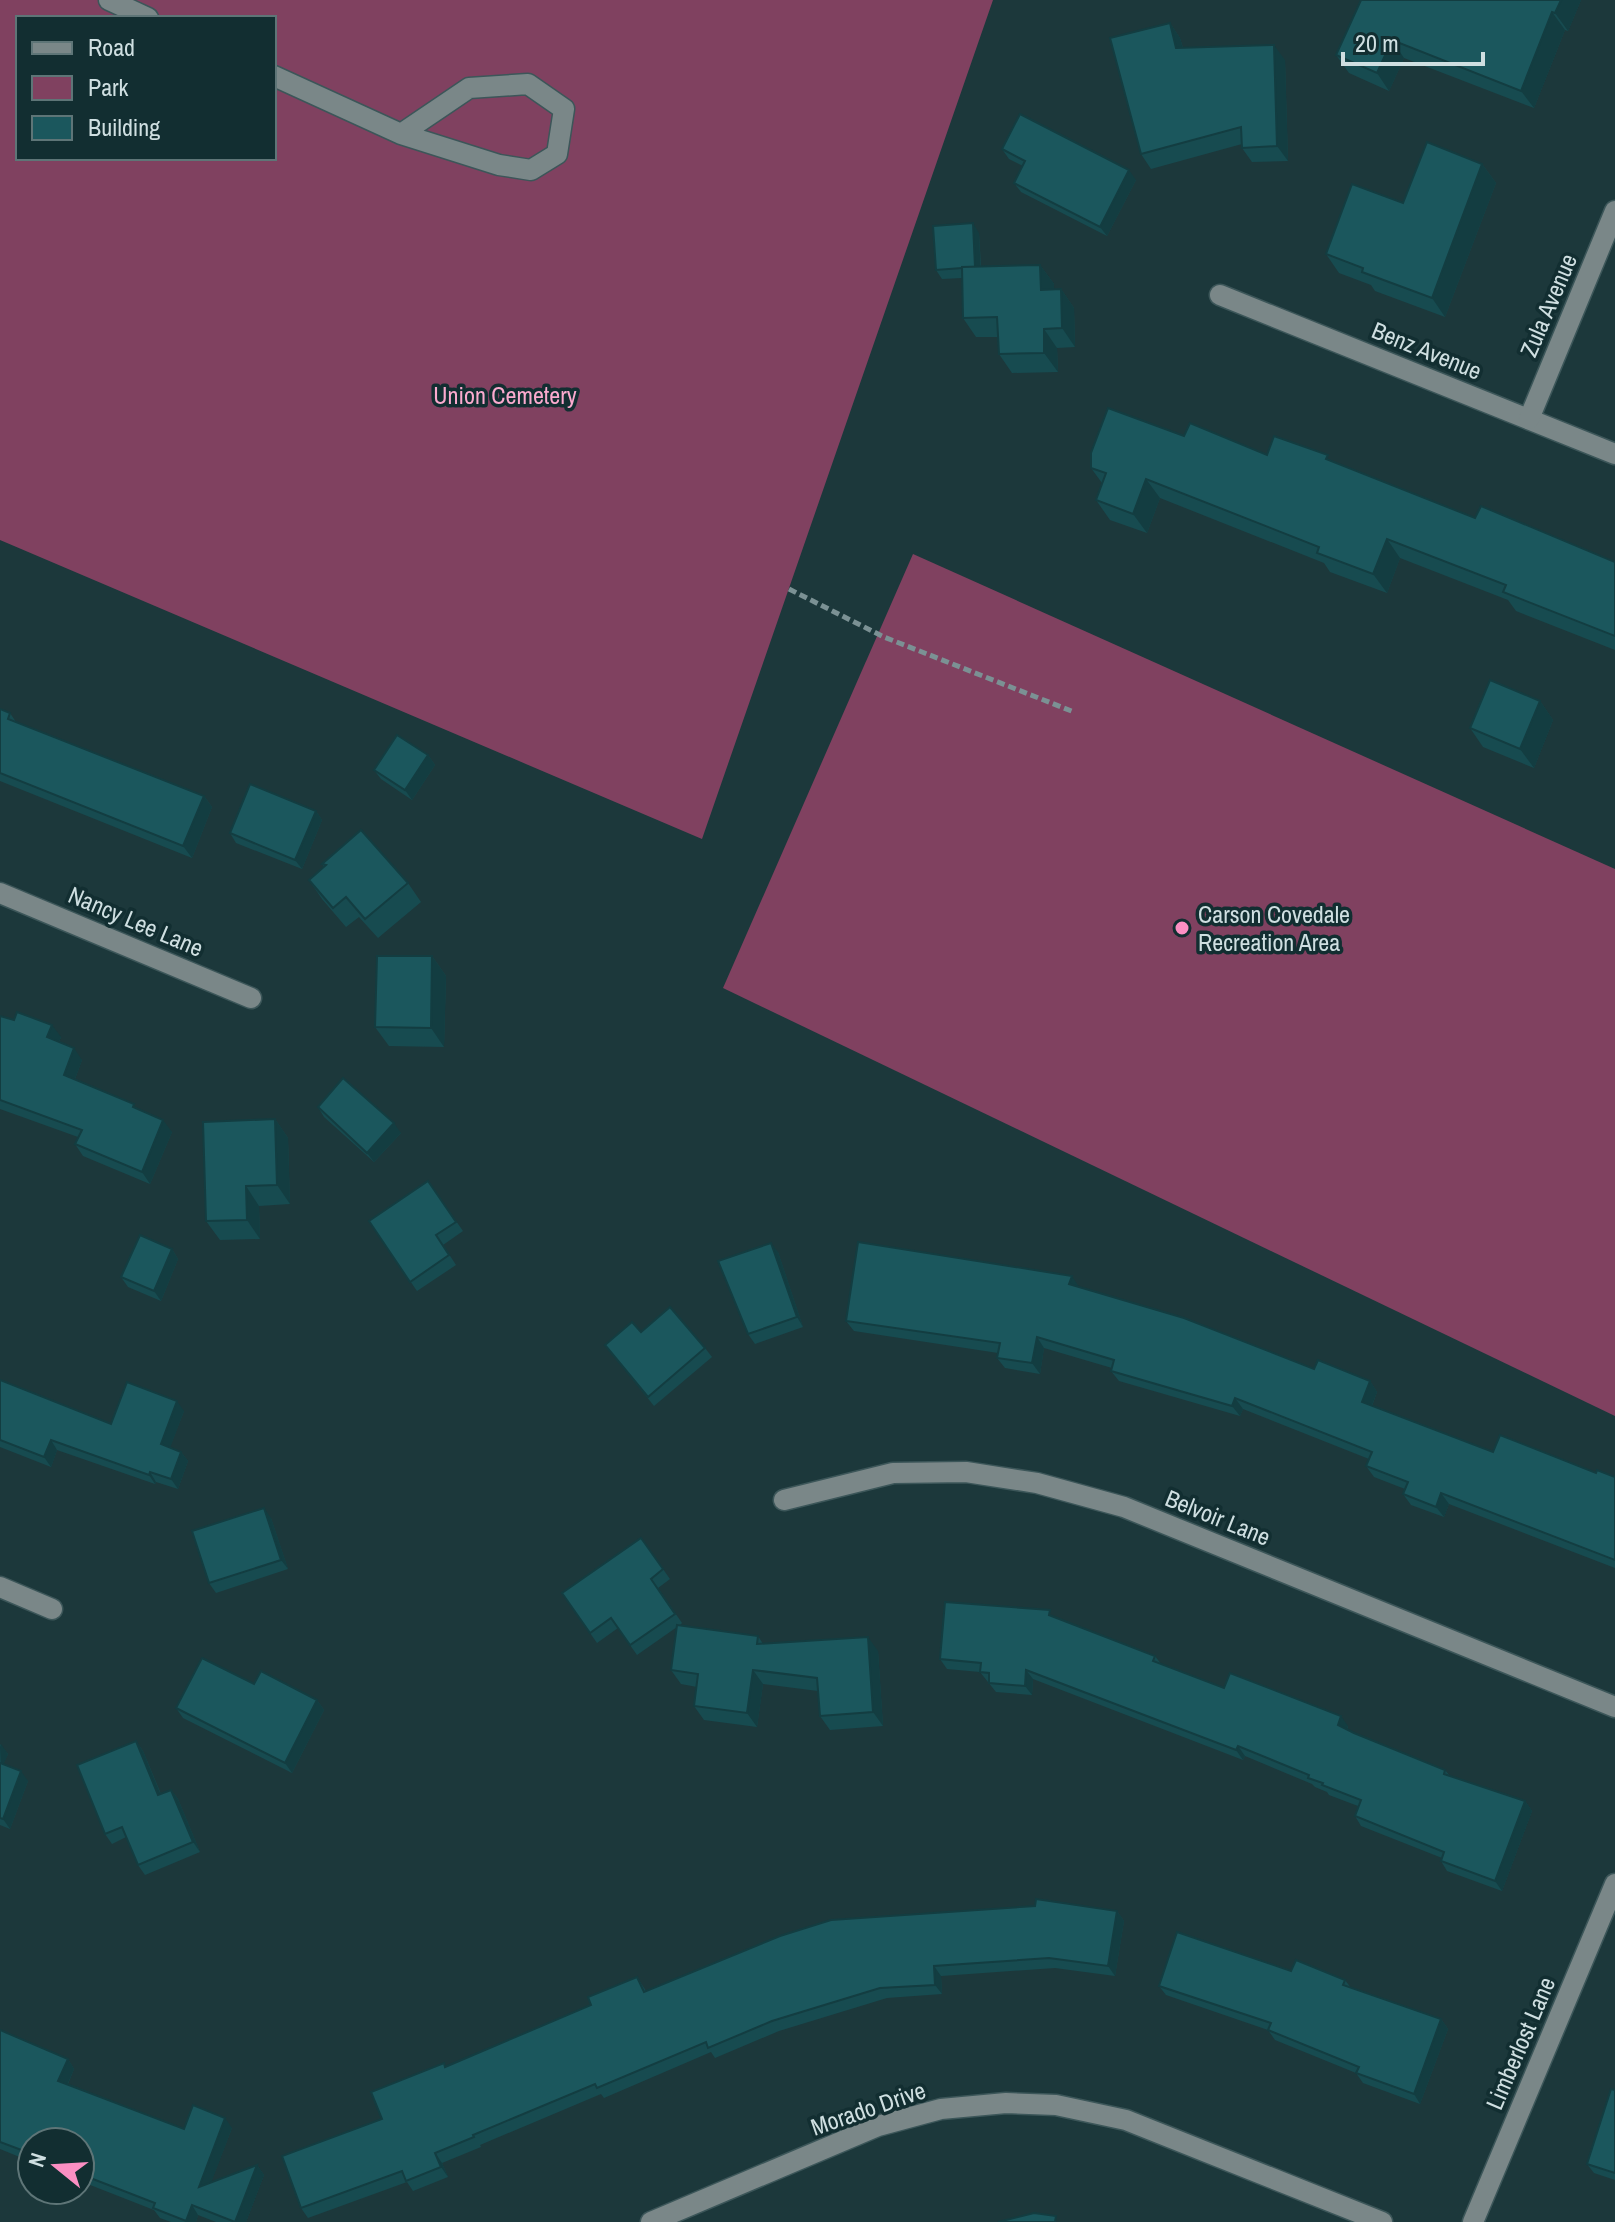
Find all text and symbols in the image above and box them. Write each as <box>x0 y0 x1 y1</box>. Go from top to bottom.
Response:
legend <box>16 16 276 160</box>
scale bar <box>1343 16 1483 66</box>
text: 20 m <box>1355 27 1399 59</box>
text: Road <box>88 31 135 63</box>
text: Park <box>88 71 129 103</box>
text: Building <box>88 111 160 143</box>
street label: Zula Avenue <box>1512 249 1584 361</box>
street label: Benz Avenue <box>1367 314 1487 386</box>
park label: Union Cemetery <box>433 379 577 411</box>
street label: Nancy Lee Lane <box>64 878 208 964</box>
place label: Carson Covedale Recreation Area <box>1198 898 1350 958</box>
marker: Carson Covedale Recreation Area <box>1173 919 1191 937</box>
street label: Belvoir Lane <box>1161 1481 1275 1553</box>
street label: Limberlost Lane <box>1478 1972 1562 2114</box>
street label: Morado Drive <box>806 2073 930 2143</box>
north arrow <box>16 2126 96 2206</box>
text: N <box>21 2149 53 2171</box>

